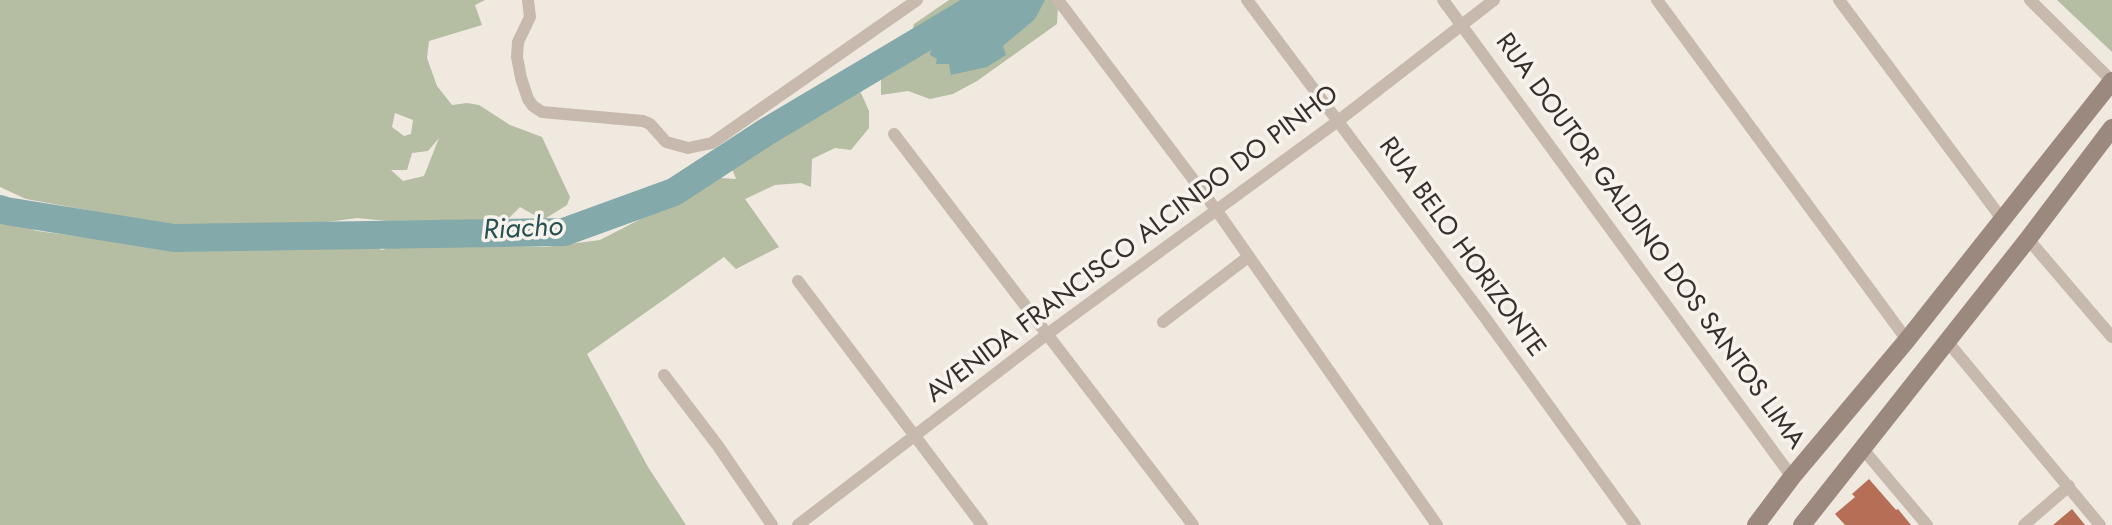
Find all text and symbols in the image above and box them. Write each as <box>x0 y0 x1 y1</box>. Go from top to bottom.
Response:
street label: RUA DOUTOR GALDINO DOS SANTOS LIMA <box>1488 28 1810 456</box>
street label: AVENIDA FRANCISCO ALCINDO DO PINHO <box>921 80 1345 410</box>
street label: RUA BELO HORIZONTE <box>1371 132 1551 364</box>
water label: Riacho <box>482 211 564 249</box>

